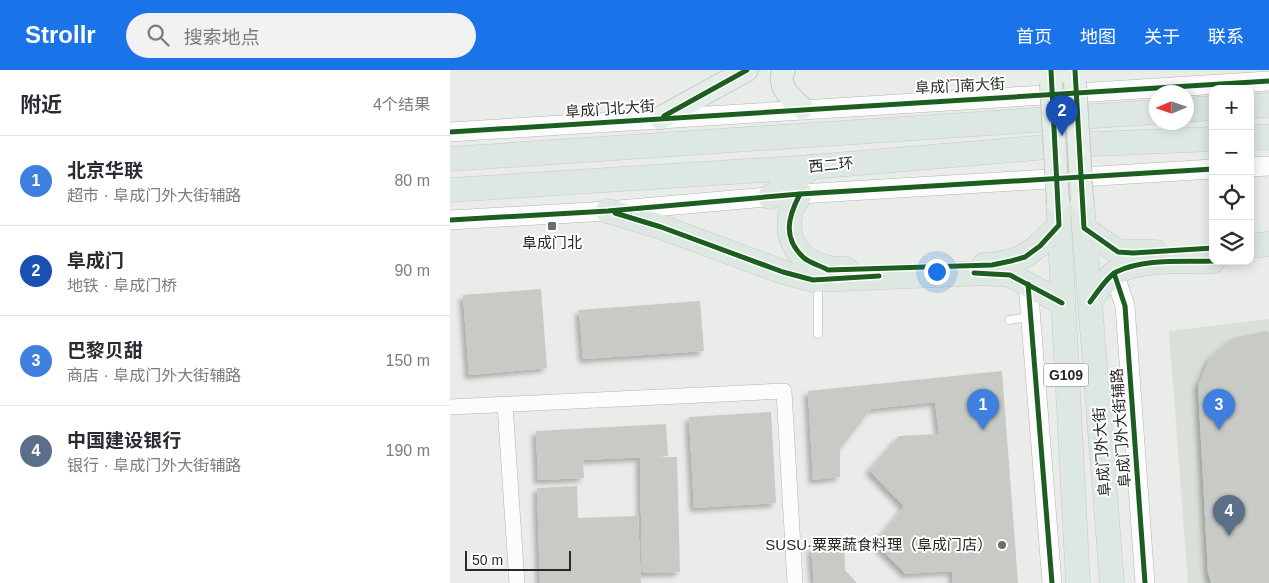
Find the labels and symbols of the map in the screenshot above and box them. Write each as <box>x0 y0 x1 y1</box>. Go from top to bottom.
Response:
street label: 阜成门南大街 <box>915 75 1005 96</box>
north arrow <box>1149 85 1194 130</box>
pin: 2 <box>1046 95 1078 136</box>
street label: 阜成门北大街 <box>564 97 655 120</box>
street label: 西二环 <box>808 154 854 175</box>
marker: 阜成门北 <box>546 220 558 232</box>
place label: 阜成门北 <box>522 234 582 251</box>
your location <box>924 259 950 285</box>
road number: G109 <box>1044 364 1088 386</box>
street label: 阜成门外大街辅路 <box>1108 368 1133 488</box>
pin: 1 <box>967 389 999 430</box>
pin: 3 <box>1203 389 1235 430</box>
street label: 阜成门外大街 <box>1090 407 1113 498</box>
pin: 4 <box>1213 495 1245 536</box>
place label: SUSU·粟粟蔬食料理（阜成门店） <box>765 536 992 553</box>
marker: SUSU·粟粟蔬食料理（阜成门店） <box>996 539 1008 551</box>
scale bar <box>465 548 571 571</box>

